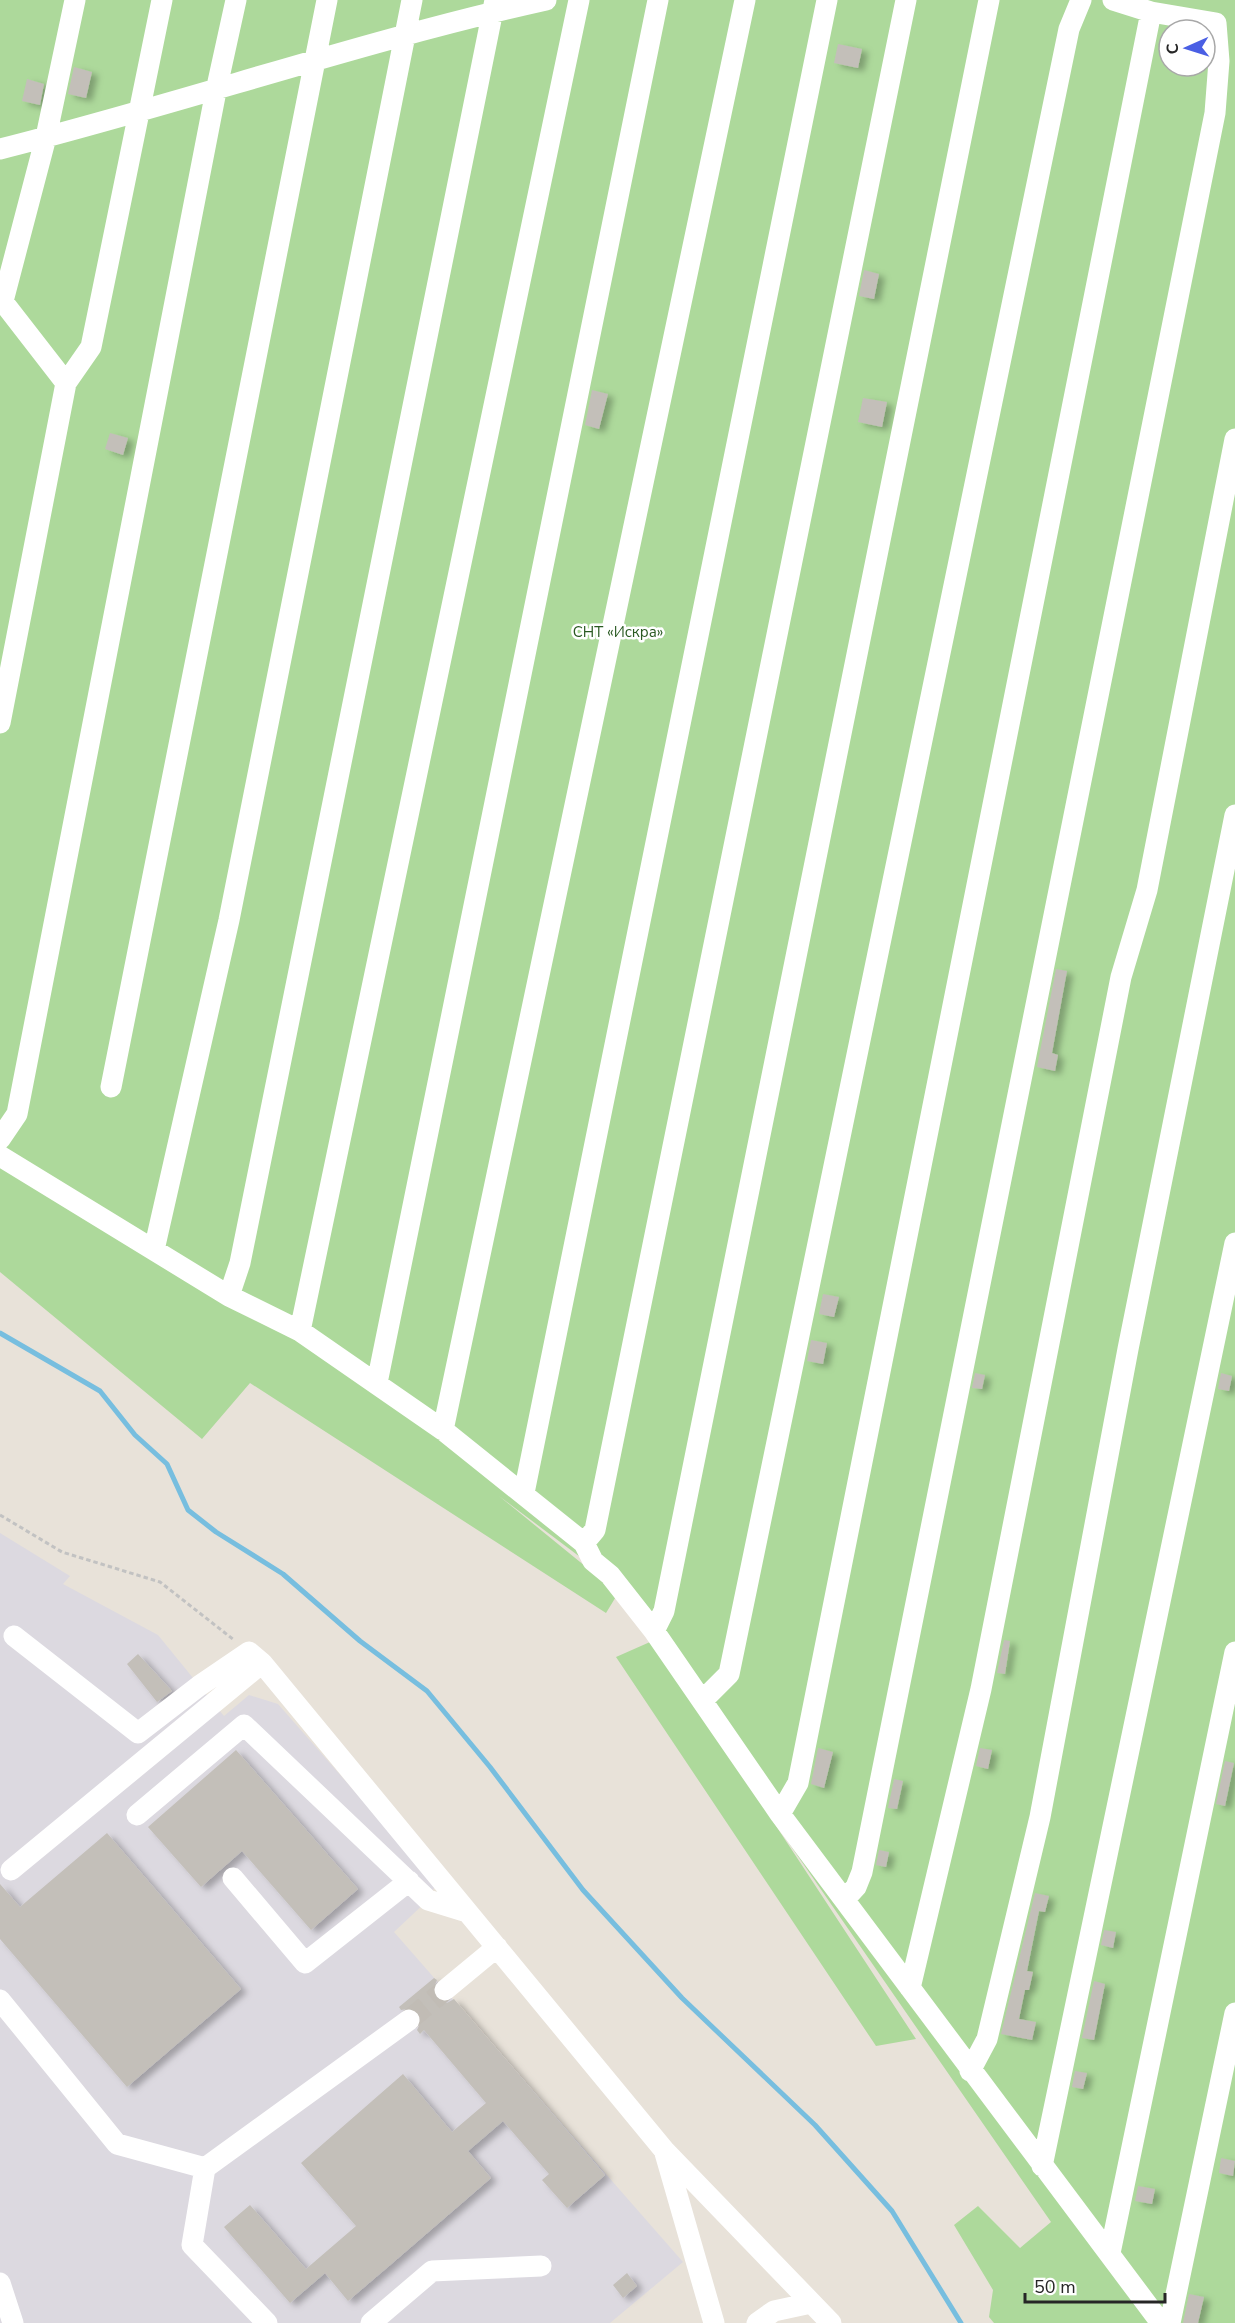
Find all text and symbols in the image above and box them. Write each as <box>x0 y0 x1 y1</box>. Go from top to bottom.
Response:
north arrow <box>1157 18 1217 78</box>
text: С <box>1162 43 1184 55</box>
park label: СНТ «Искра» <box>573 622 663 642</box>
scale bar <box>1025 2266 1164 2304</box>
text: 50 m <box>1034 2275 1076 2299</box>

